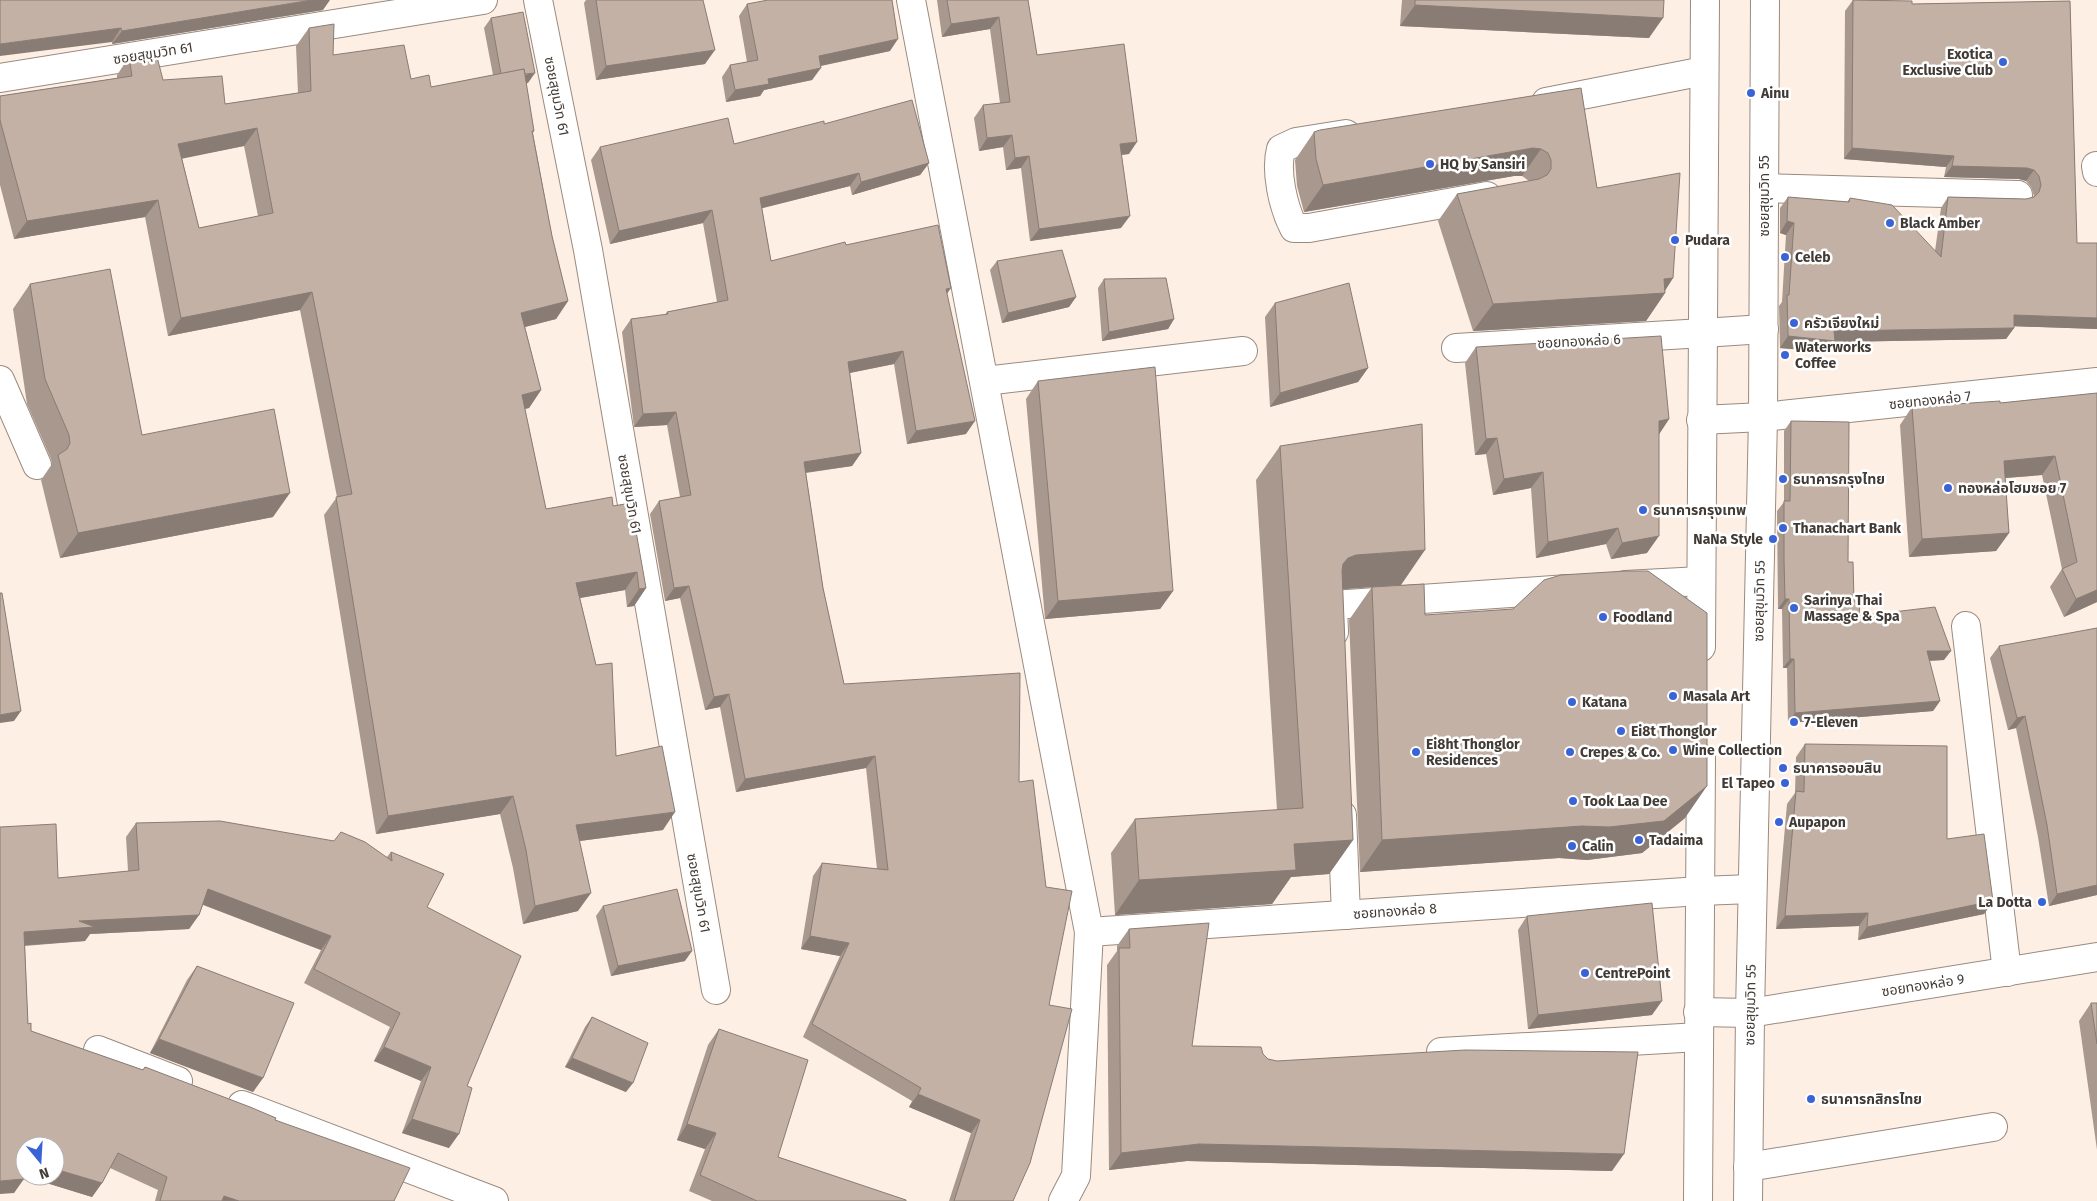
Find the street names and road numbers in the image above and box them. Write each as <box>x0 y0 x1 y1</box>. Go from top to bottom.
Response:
street label: ซอยสุขุมวิท 61 <box>112 39 194 68</box>
street label: ซอยสุขุมวิท 61 <box>540 55 573 137</box>
street label: ซอยสุขุมวิท 55 <box>1756 155 1773 237</box>
street label: ซอยทองหล่อ 6 <box>1537 331 1621 352</box>
street label: ซอยทองหล่อ 7 <box>1888 388 1972 413</box>
street label: ซอยสุขุมวิท 61 <box>614 453 645 535</box>
street label: ซอยสุขุมวิท 55 <box>1750 560 1769 642</box>
street label: ซอยสุขุมวิท 61 <box>683 852 714 934</box>
street label: ซอยทองหล่อ 8 <box>1353 900 1438 923</box>
street label: ซอยสุขุมวิท 55 <box>1741 964 1760 1046</box>
street label: ซอยทองหล่อ 9 <box>1880 971 1966 1000</box>

